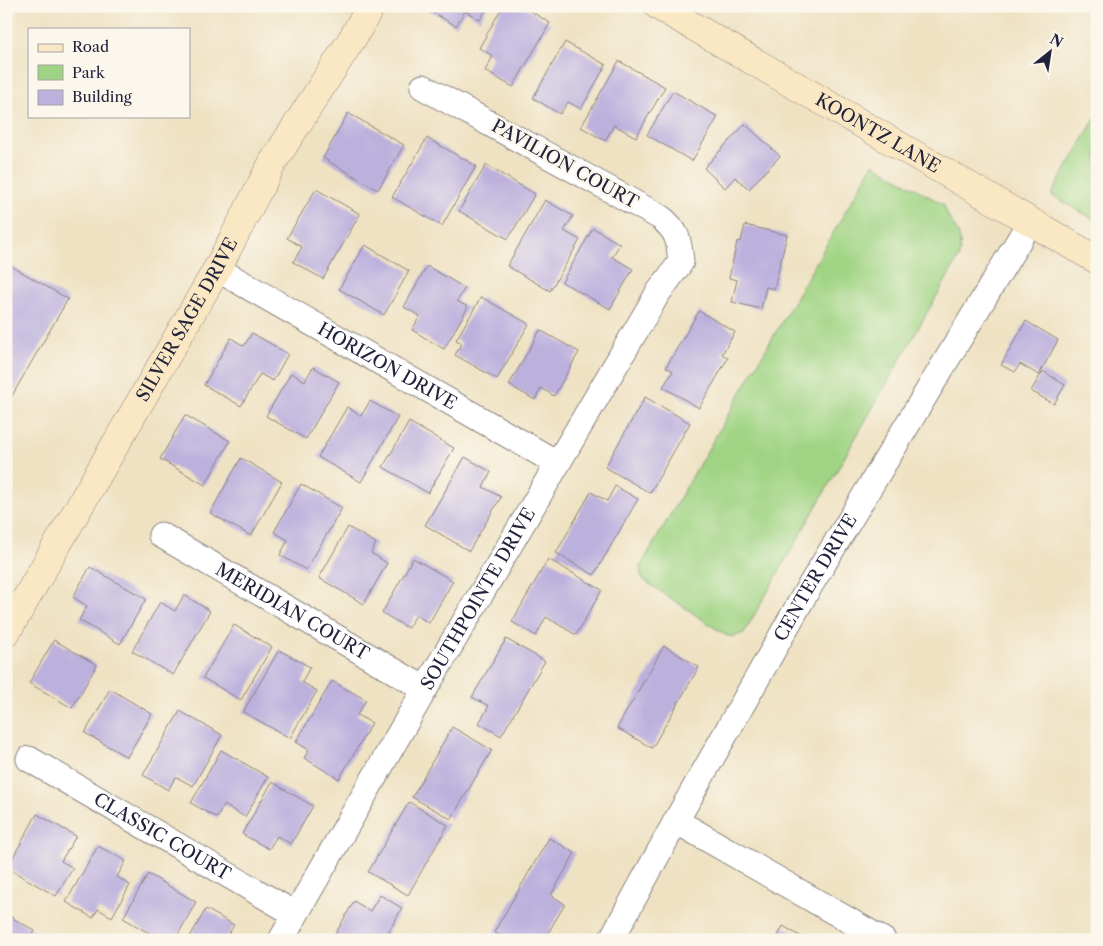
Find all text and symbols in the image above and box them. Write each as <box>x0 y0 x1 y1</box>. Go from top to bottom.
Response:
legend <box>28 28 190 118</box>
north arrow <box>1026 28 1076 78</box>
text: N <box>1047 30 1066 52</box>
text: Road <box>72 37 109 56</box>
text: Park <box>72 63 106 82</box>
text: Building <box>72 87 132 106</box>
street label: KOONTZ LANE <box>812 88 944 178</box>
street label: PAVILION COURT <box>488 115 643 214</box>
street label: SILVER SAGE DRIVE <box>132 234 242 405</box>
street label: HORIZON DRIVE <box>314 318 461 414</box>
street label: SOUTHPOINTE DRIVE <box>416 504 540 694</box>
street label: CENTER DRIVE <box>769 510 862 645</box>
street label: MERIDIAN COURT <box>212 558 373 665</box>
street label: CLASSIC COURT <box>90 788 235 885</box>

